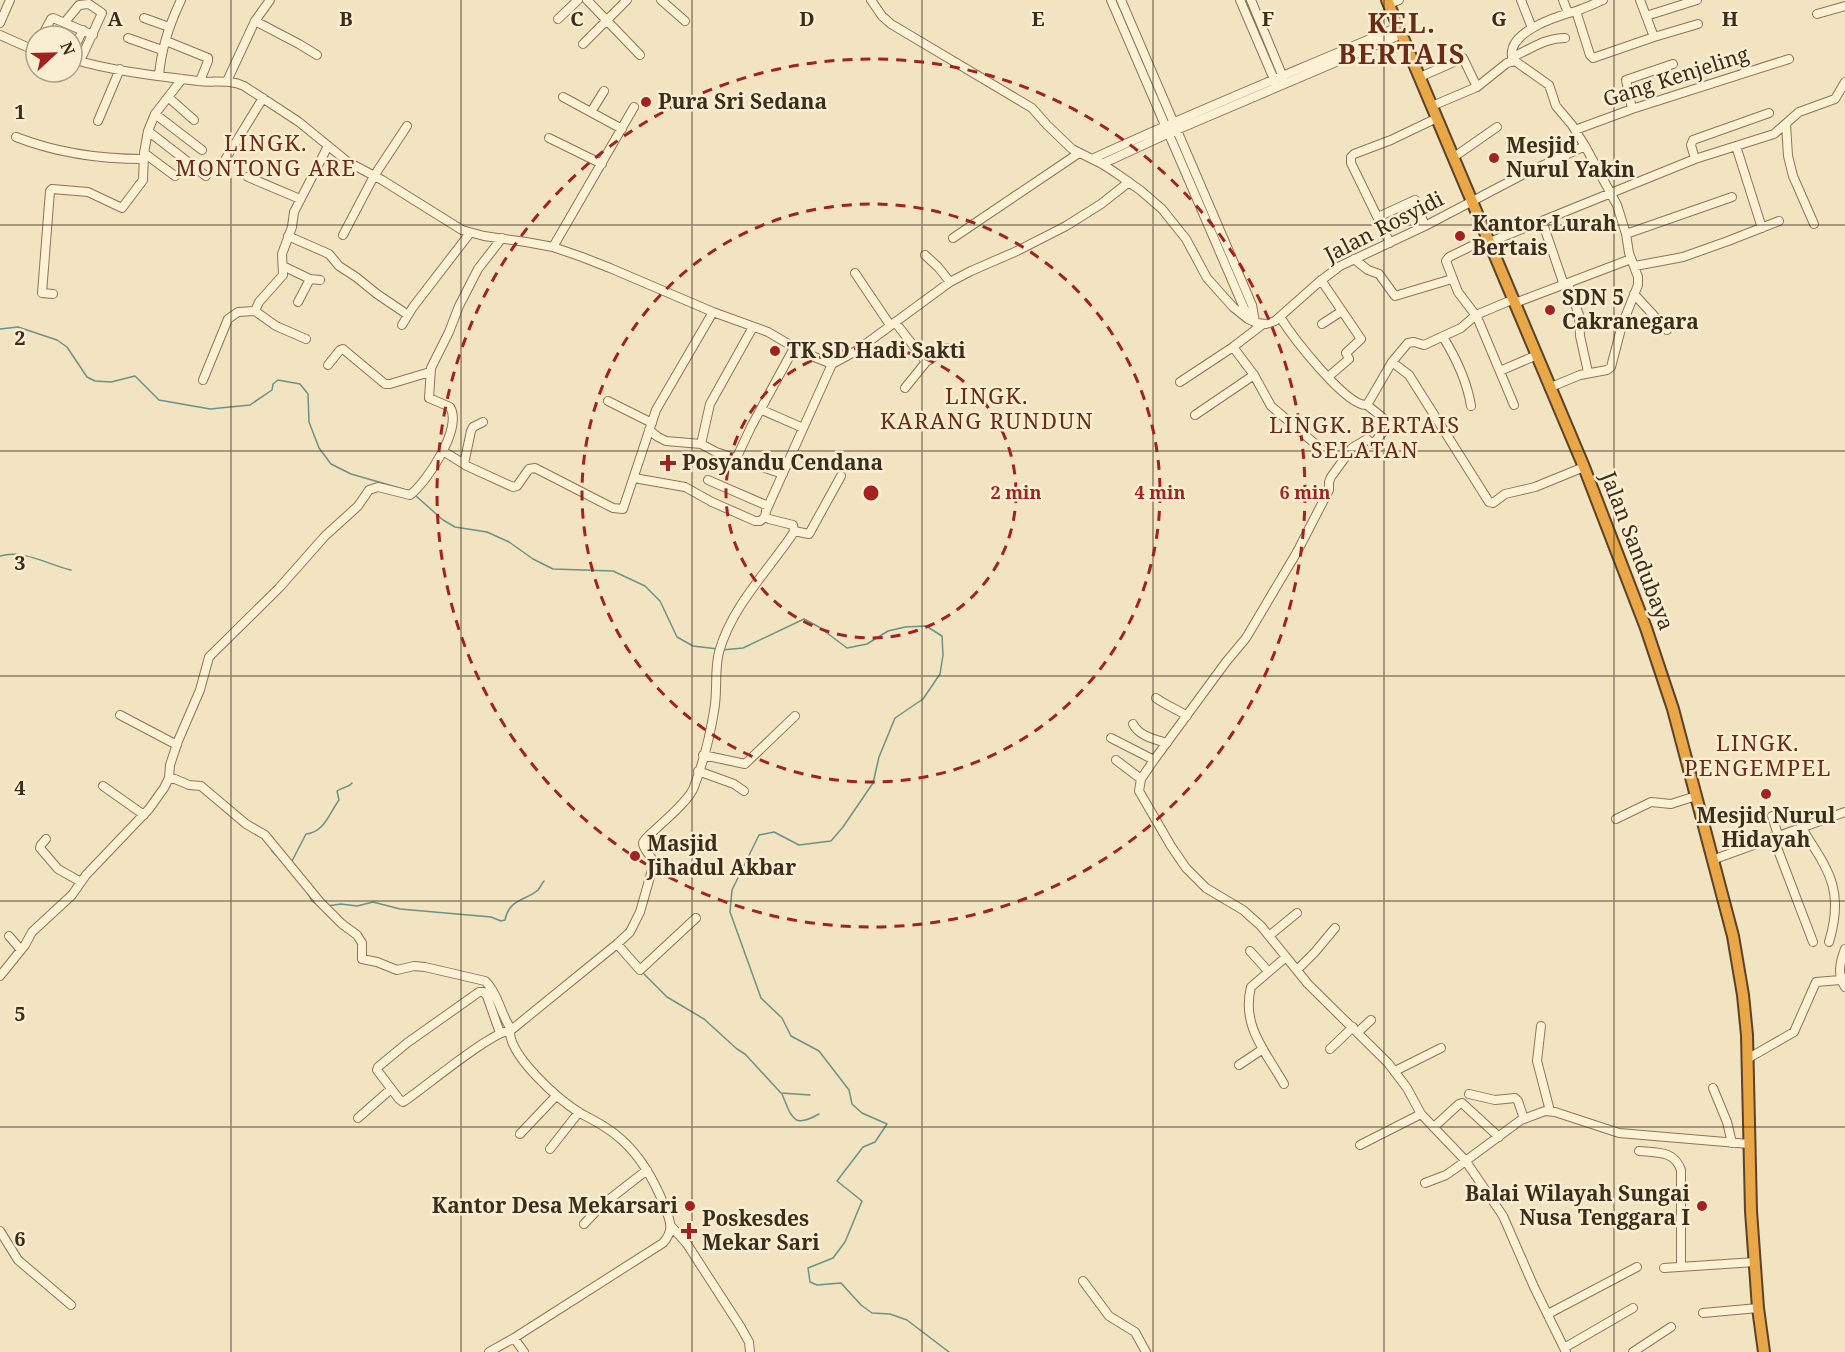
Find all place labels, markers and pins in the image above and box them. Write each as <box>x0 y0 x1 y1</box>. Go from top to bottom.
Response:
place label: Pura Sri Sedana <box>658 87 827 115</box>
marker: Pura Sri Sedana <box>639 95 653 109</box>
place label: Mesjid Nurul Yakin <box>1506 131 1635 183</box>
marker: Mesjid Nurul Yakin <box>1487 151 1501 165</box>
place label: Kantor Lurah Bertais <box>1472 209 1617 261</box>
marker: Kantor Lurah Bertais <box>1453 229 1467 243</box>
place label: SDN 5 Cakranegara <box>1562 283 1699 335</box>
marker: SDN 5 Cakranegara <box>1543 303 1557 317</box>
place label: TK SD Hadi Sakti <box>787 336 966 364</box>
marker: TK SD Hadi Sakti <box>768 344 782 358</box>
place label: Posyandu Cendana <box>682 448 883 476</box>
marker: Posyandu Cendana <box>659 454 677 472</box>
centre of rings <box>861 483 881 503</box>
marker: Mesjid Nurul Hidayah <box>1759 787 1773 801</box>
place label: Mesjid Nurul Hidayah <box>1697 801 1836 853</box>
place label: Masjid Jihadul Akbar <box>646 829 796 881</box>
marker: Masjid Jihadul Akbar <box>628 849 642 863</box>
place label: Balai Wilayah Sungai Nusa Tenggara I <box>1465 1179 1691 1231</box>
place label: Kantor Desa Mekarsari <box>432 1191 679 1219</box>
marker: Kantor Desa Mekarsari <box>683 1199 697 1213</box>
marker: Balai Wilayah Sungai Nusa Tenggara I <box>1695 1199 1709 1213</box>
place label: Poskesdes Mekar Sari <box>702 1204 820 1256</box>
marker: Poskesdes Mekar Sari <box>680 1222 698 1240</box>

